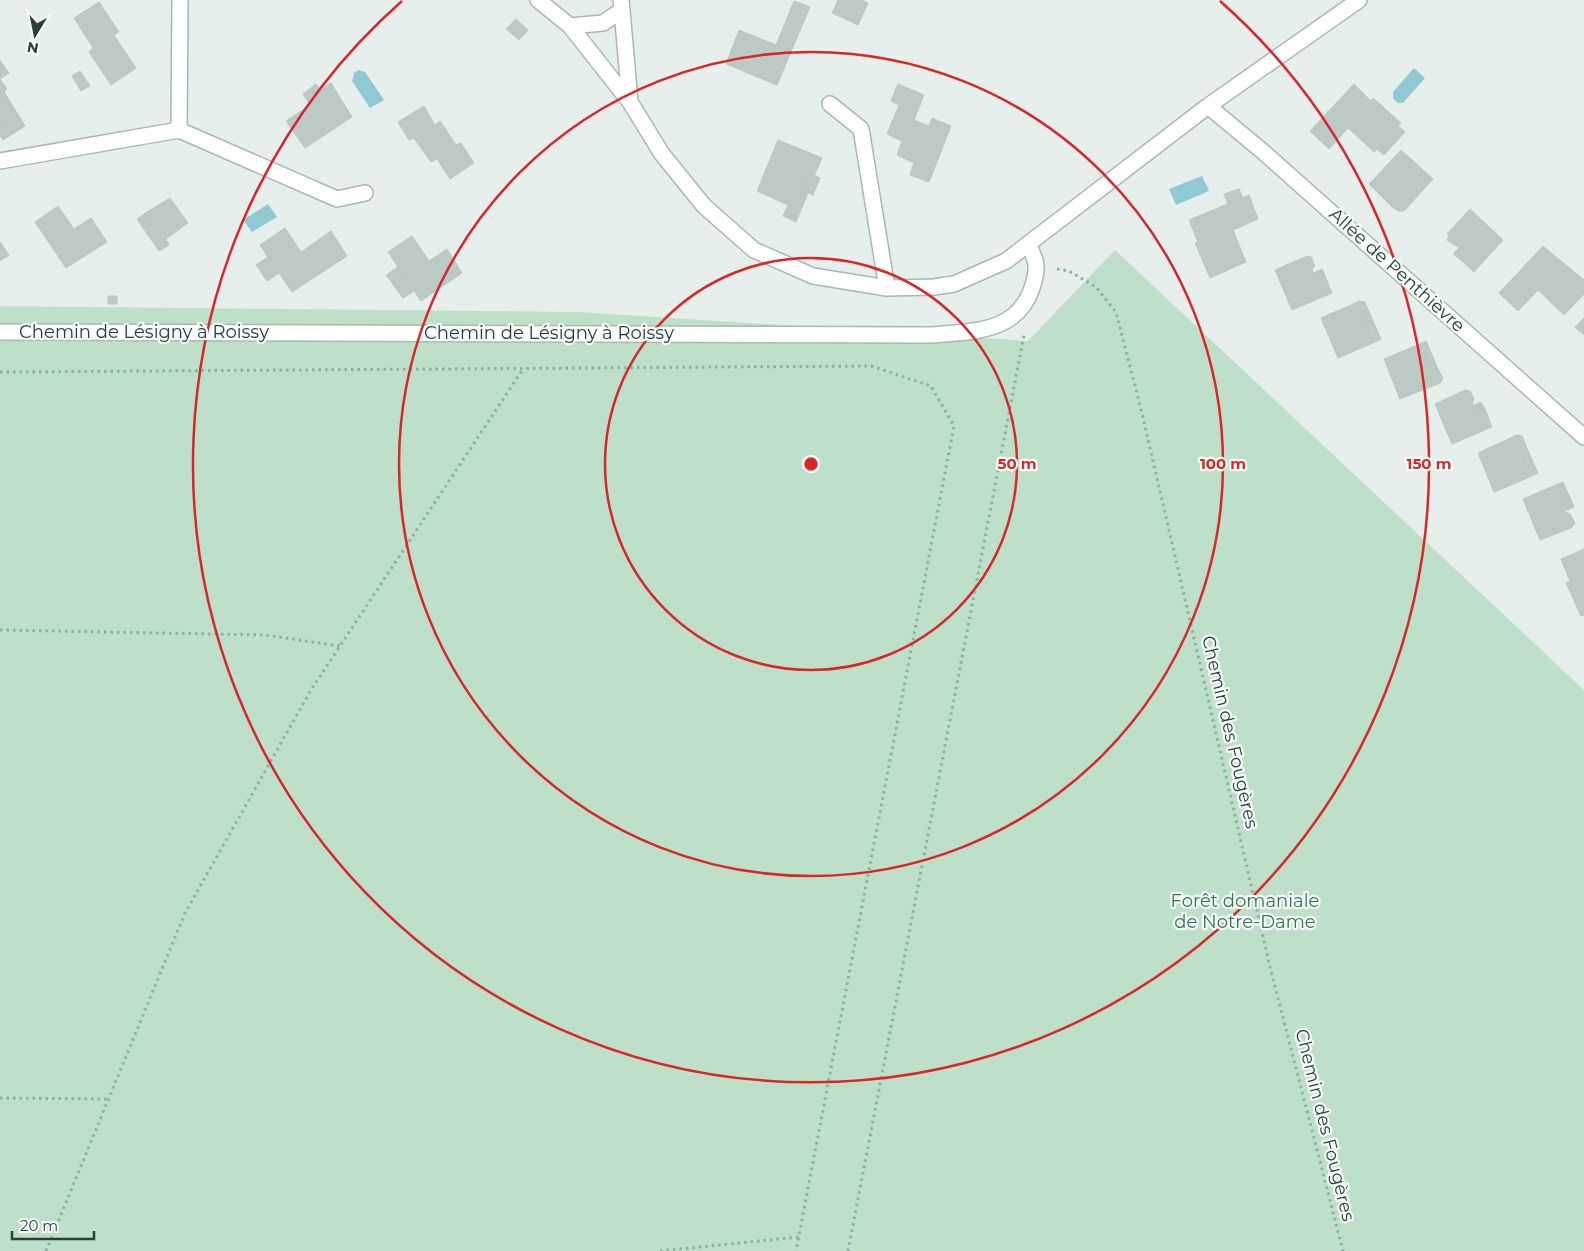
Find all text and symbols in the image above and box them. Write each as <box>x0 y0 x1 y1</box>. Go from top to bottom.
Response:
north arrow <box>10 10 60 60</box>
text: N <box>26 38 40 58</box>
street label: Allée de Penthièvre <box>1325 203 1470 337</box>
street label: Chemin de Lésigny à Roissy <box>19 321 269 343</box>
street label: Chemin de Lésigny à Roissy <box>424 322 674 344</box>
text: 50 m <box>997 454 1037 473</box>
text: 100 m <box>1200 454 1246 473</box>
text: 150 m <box>1407 454 1451 473</box>
centre of rings <box>802 455 820 473</box>
street label: Chemin des Fougères <box>1197 633 1263 831</box>
park label: Forêt domaniale de Notre-Dame <box>1171 890 1320 933</box>
street label: Chemin des Fougères <box>1290 1027 1360 1224</box>
scale bar <box>12 1208 95 1240</box>
text: 20 m <box>20 1216 58 1235</box>

